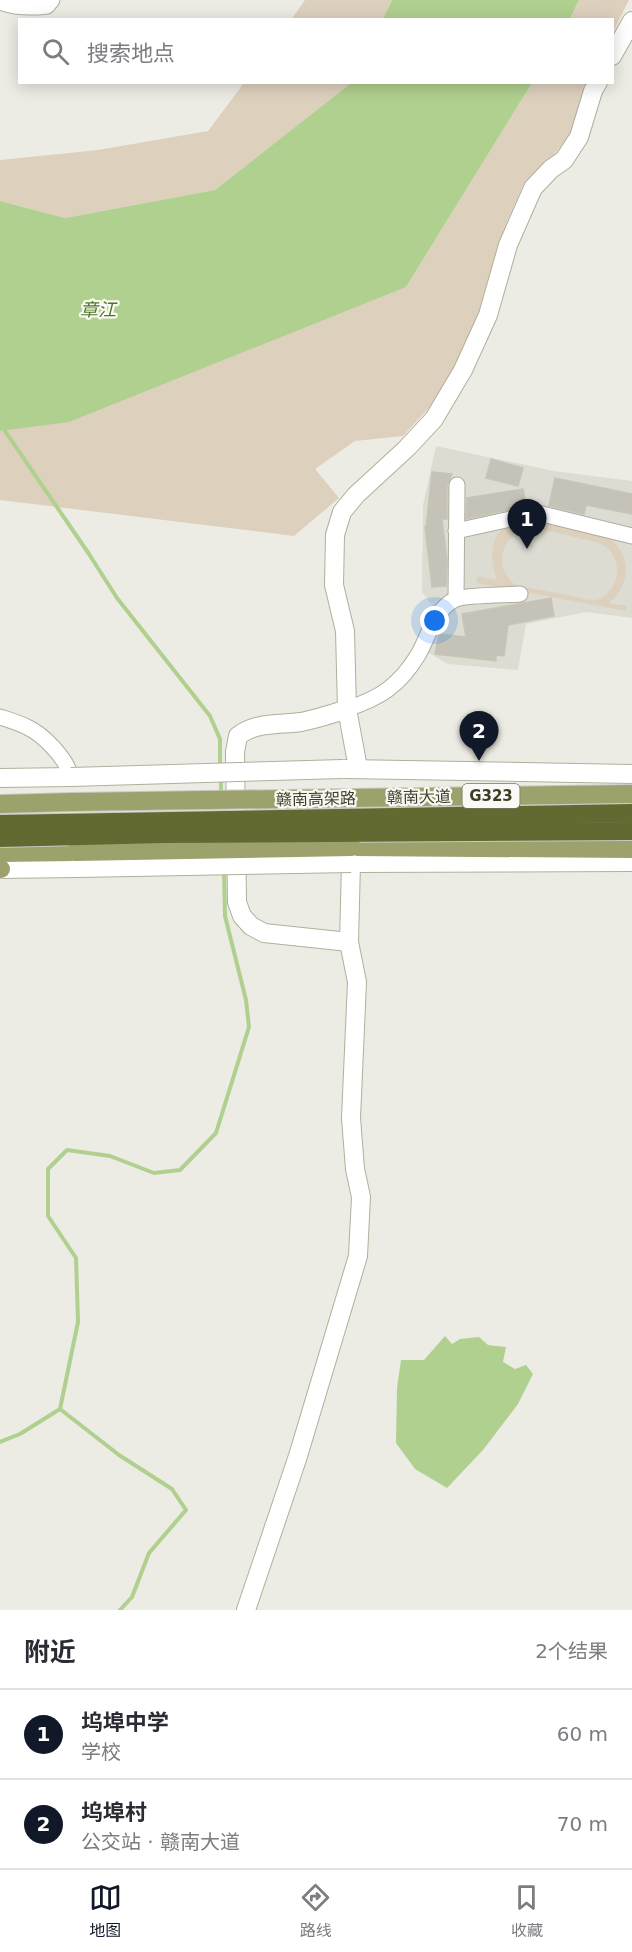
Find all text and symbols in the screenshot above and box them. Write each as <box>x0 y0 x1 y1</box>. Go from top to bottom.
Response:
search box <box>18 18 614 84</box>
icon: search <box>39 35 72 68</box>
text: 搜索地点 <box>87 41 175 66</box>
water label: 章江 <box>80 299 118 320</box>
pin: 1 <box>508 500 546 549</box>
your location <box>420 606 449 635</box>
pin: 2 <box>460 712 498 761</box>
road number: G323 <box>462 784 520 808</box>
street label: 赣南大道 <box>387 787 451 807</box>
street label: 赣南高架路 <box>276 789 356 809</box>
text: 附近 <box>24 1637 76 1667</box>
text: 2个结果 <box>535 1639 608 1663</box>
text: 坞埠中学 <box>81 1710 169 1735</box>
text: 1 <box>37 1722 50 1746</box>
text: 60 m <box>557 1722 608 1746</box>
text: 学校 <box>81 1740 121 1764</box>
text: 坞埠村 <box>81 1800 147 1825</box>
text: 2 <box>37 1812 50 1836</box>
text: 70 m <box>557 1812 608 1836</box>
text: 公交站 · 赣南大道 <box>81 1830 240 1854</box>
tab: 地图 <box>89 1881 122 1941</box>
tab: 路线 <box>299 1881 332 1941</box>
tab: 收藏 <box>510 1881 543 1941</box>

